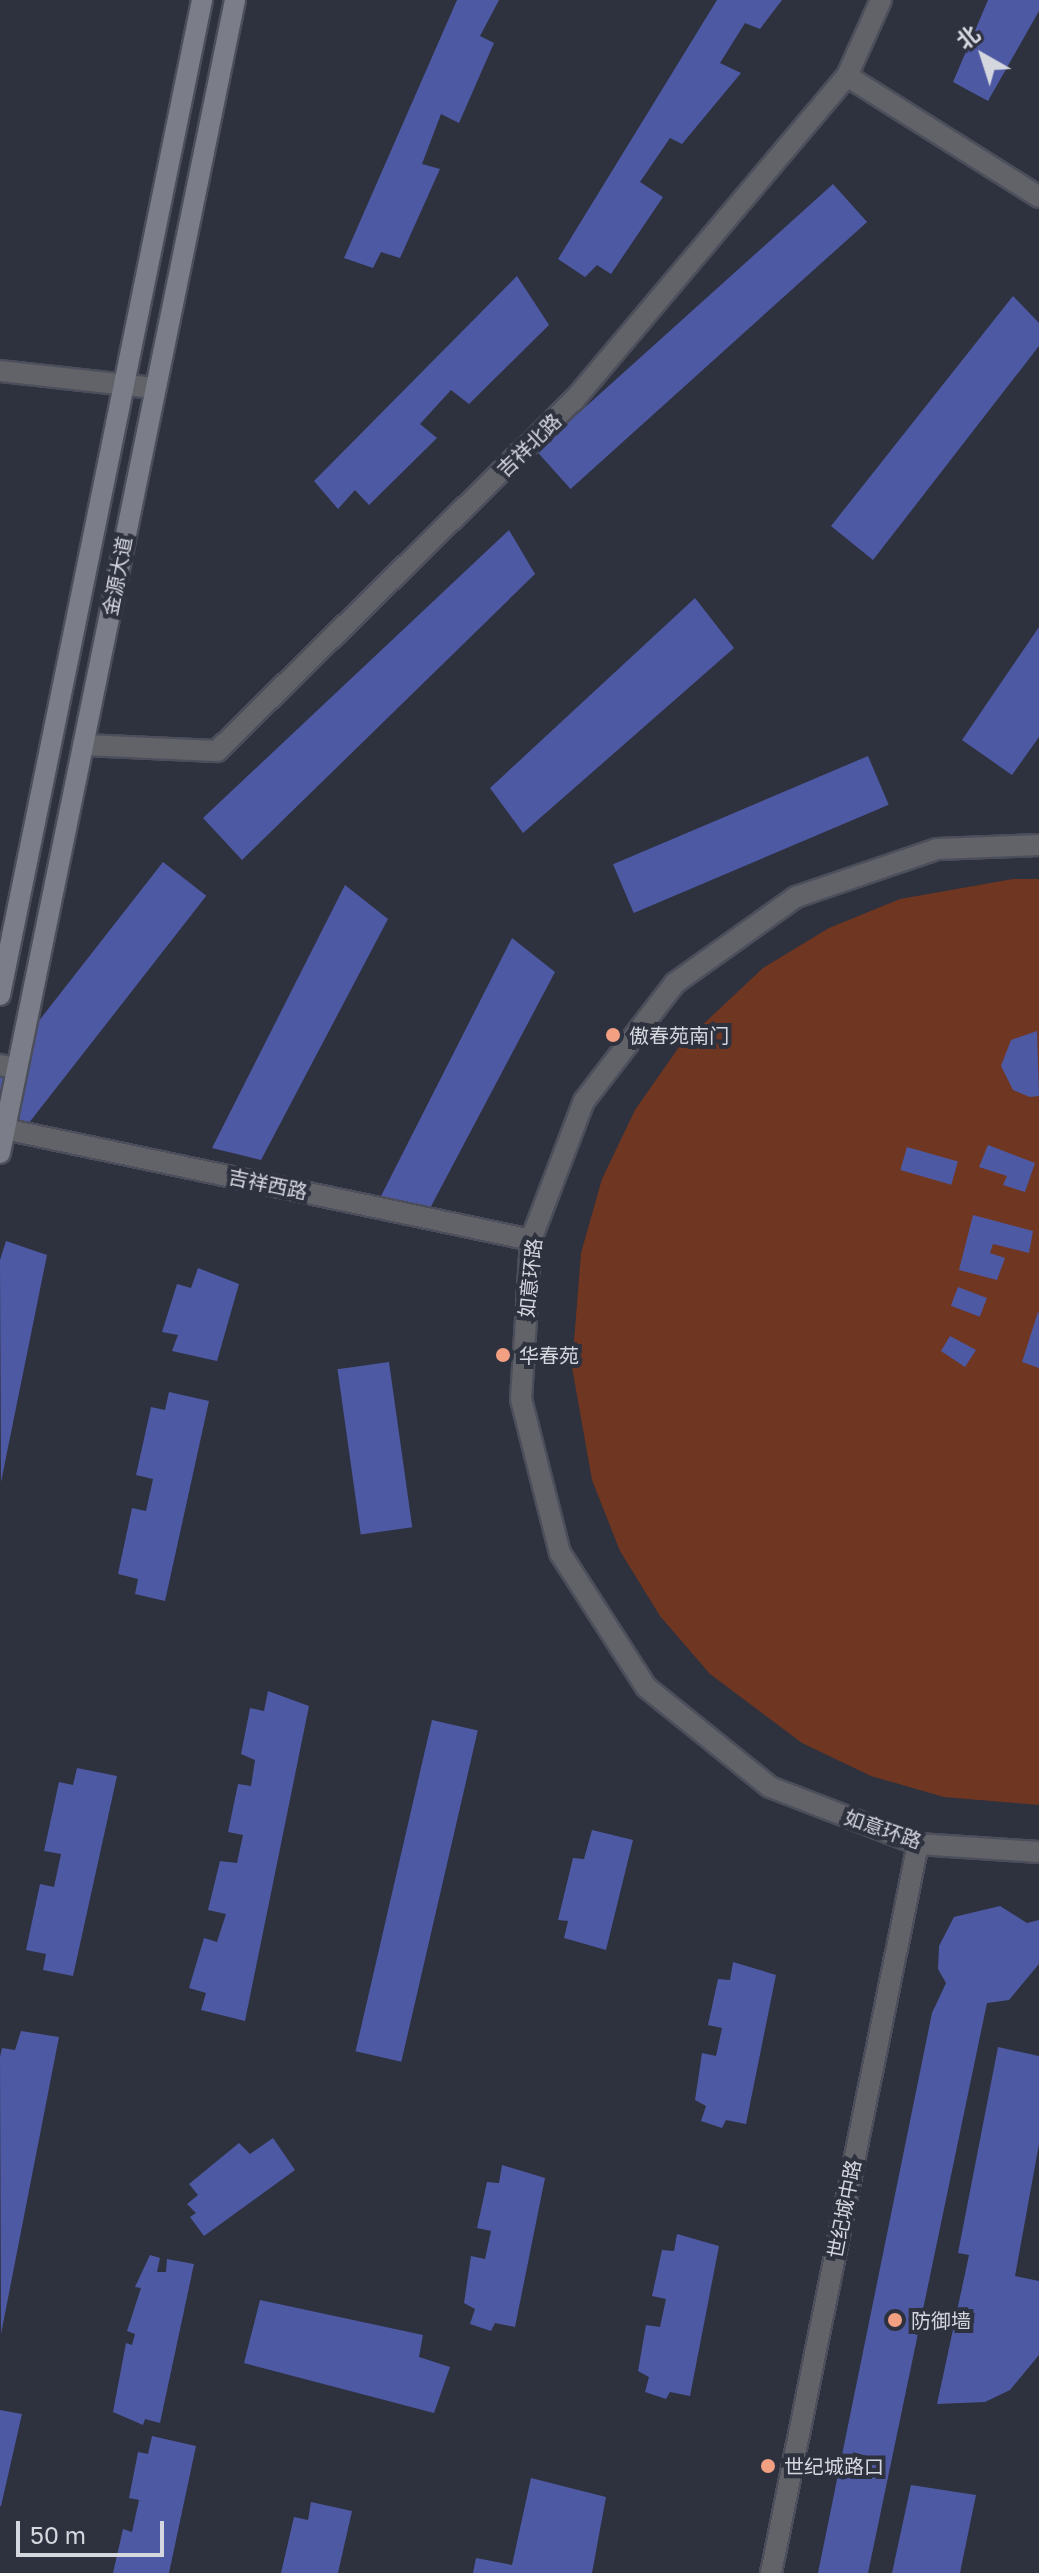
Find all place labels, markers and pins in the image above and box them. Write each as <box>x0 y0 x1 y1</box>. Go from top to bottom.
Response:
place label: 傲春苑南门 <box>629 1023 729 1047</box>
marker: 傲春苑南门 <box>604 1026 622 1044</box>
place label: 华春苑 <box>519 1343 579 1367</box>
marker: 华春苑 <box>494 1346 512 1364</box>
place label: 防御墙 <box>911 2308 971 2332</box>
marker: 防御墙 <box>886 2311 904 2329</box>
place label: 世纪城路口 <box>784 2454 884 2478</box>
marker: 世纪城路口 <box>759 2457 777 2475</box>

